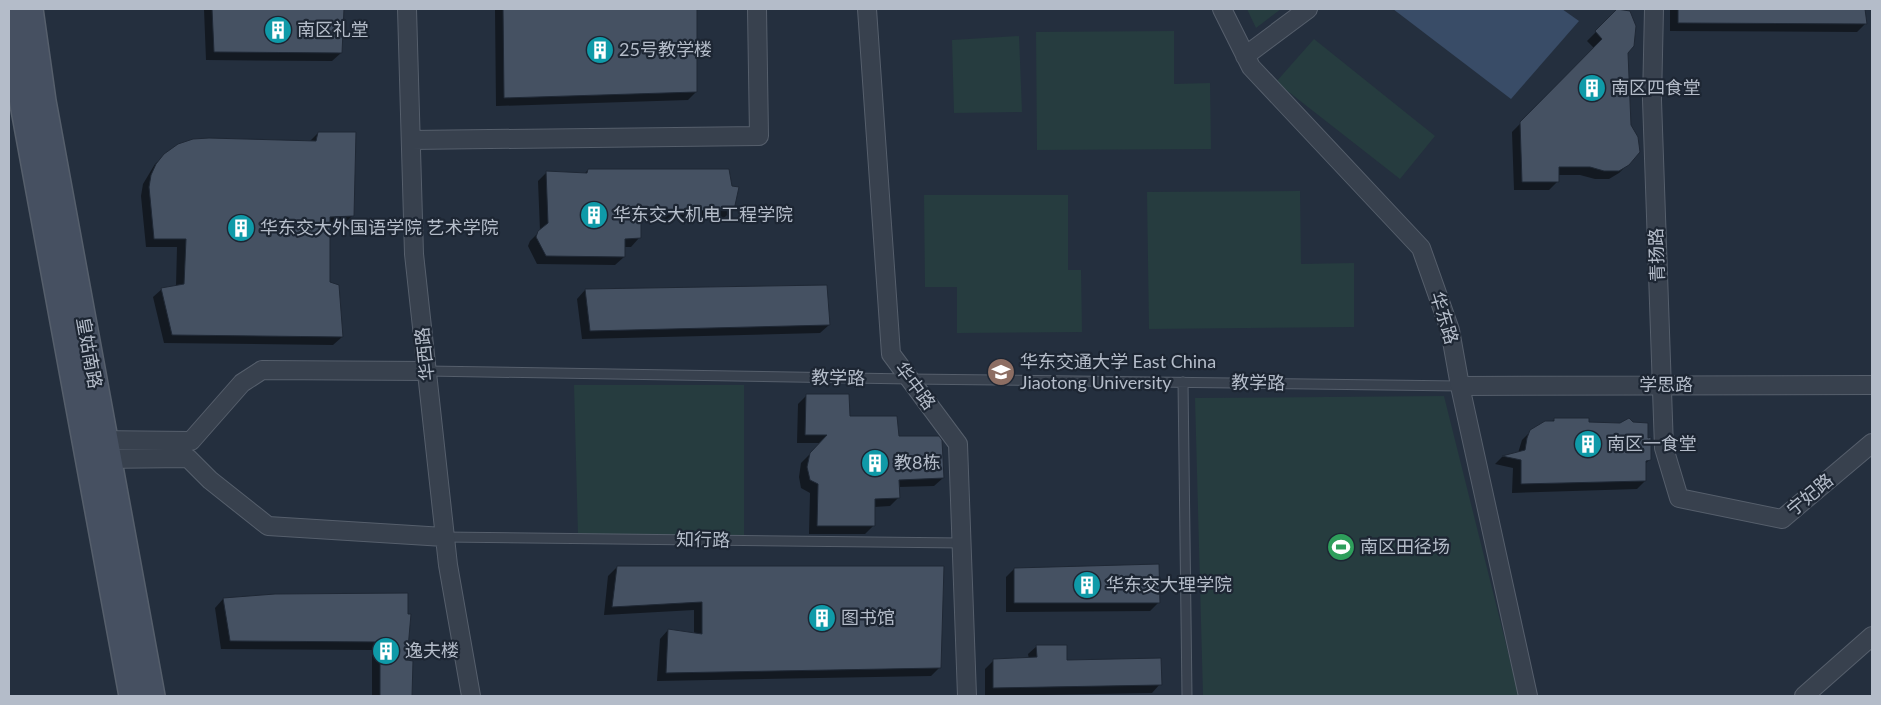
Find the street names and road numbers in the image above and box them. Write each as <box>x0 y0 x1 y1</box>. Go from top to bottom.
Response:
street label: 青扬路 <box>1644 228 1668 282</box>
street label: 华东路 <box>1427 289 1463 347</box>
street label: 皇姑南路 <box>73 315 107 390</box>
street label: 华西路 <box>410 326 438 382</box>
street label: 华中路 <box>891 357 941 414</box>
street label: 教学路 <box>811 366 865 388</box>
street label: 教学路 <box>1231 371 1285 393</box>
street label: 学思路 <box>1639 373 1693 395</box>
street label: 宁妃路 <box>1782 468 1837 520</box>
street label: 知行路 <box>676 528 730 550</box>

